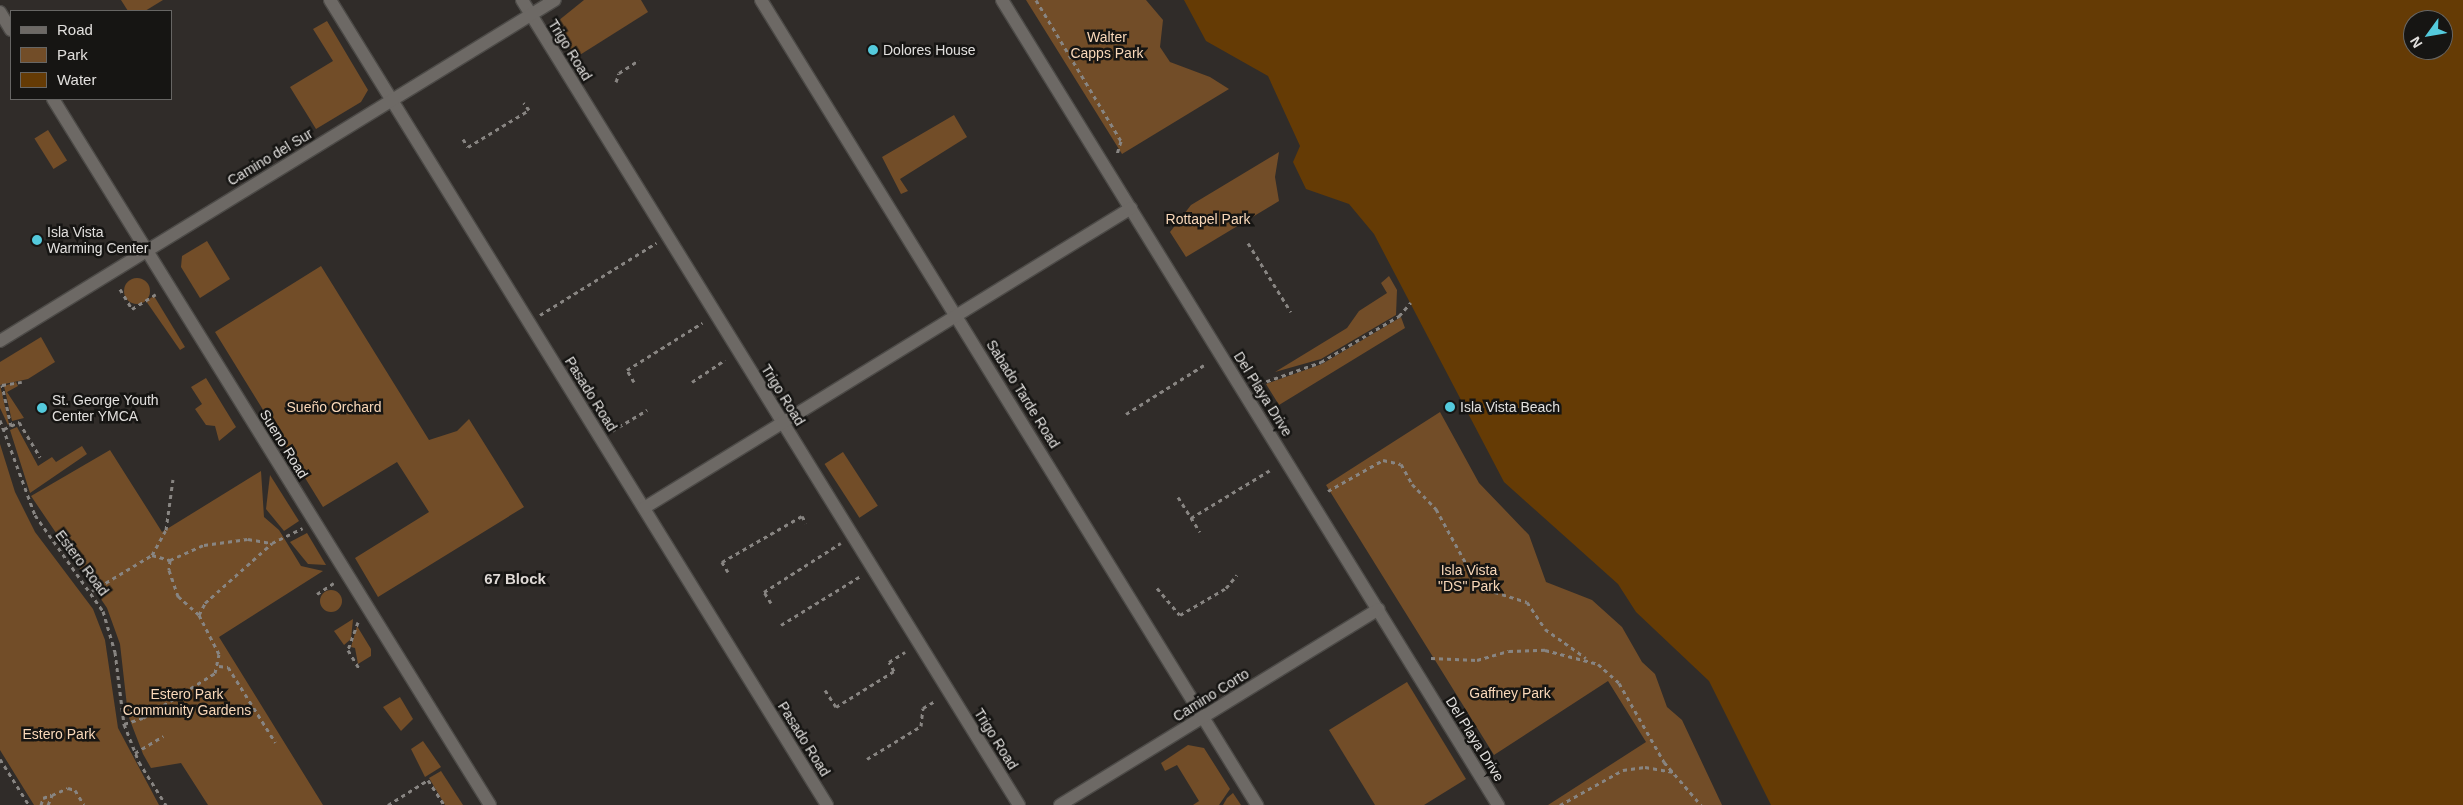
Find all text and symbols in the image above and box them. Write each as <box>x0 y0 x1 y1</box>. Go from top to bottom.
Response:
legend <box>10 10 172 100</box>
north arrow <box>2403 10 2453 60</box>
street label: Trigo Road <box>545 16 595 84</box>
text: Road <box>57 21 93 38</box>
park label: Walter Capps Park <box>1070 29 1144 62</box>
text: N <box>2407 34 2426 51</box>
place label: Dolores House <box>883 42 976 58</box>
marker: Dolores House <box>867 44 879 56</box>
text: Park <box>57 46 88 63</box>
text: Water <box>57 71 96 88</box>
street label: Camino del Sur <box>224 125 316 189</box>
park label: Rottapel Park <box>1166 211 1250 227</box>
place label: Isla Vista Warming Center <box>47 224 148 256</box>
marker: Isla Vista Warming Center <box>31 234 43 246</box>
street label: Sabado Tarde Road <box>983 337 1063 451</box>
street label: Del Playa Drive <box>1230 349 1296 439</box>
street label: Pasado Road <box>561 354 621 434</box>
street label: Trigo Road <box>758 361 808 429</box>
place label: St. George Youth Center YMCA <box>52 392 159 424</box>
park label: Sueño Orchard <box>287 399 381 415</box>
place label: Isla Vista Beach <box>1460 399 1560 415</box>
marker: Isla Vista Beach <box>1444 401 1456 413</box>
marker: St. George Youth Center YMCA <box>36 402 48 414</box>
street label: Sueno Road <box>256 407 312 481</box>
street label: Estero Road <box>52 527 112 599</box>
park label: Isla Vista "DS" Park <box>1438 562 1500 594</box>
district label: 67 Block <box>484 570 546 588</box>
street label: Camino Corto <box>1170 665 1252 725</box>
park label: Gaffney Park <box>1469 685 1551 701</box>
park label: Estero Park Community Gardens <box>123 686 251 719</box>
street label: Del Playa Drive <box>1442 694 1508 784</box>
street label: Pasado Road <box>774 699 834 779</box>
street label: Trigo Road <box>971 705 1021 773</box>
park label: Estero Park <box>22 726 96 742</box>

